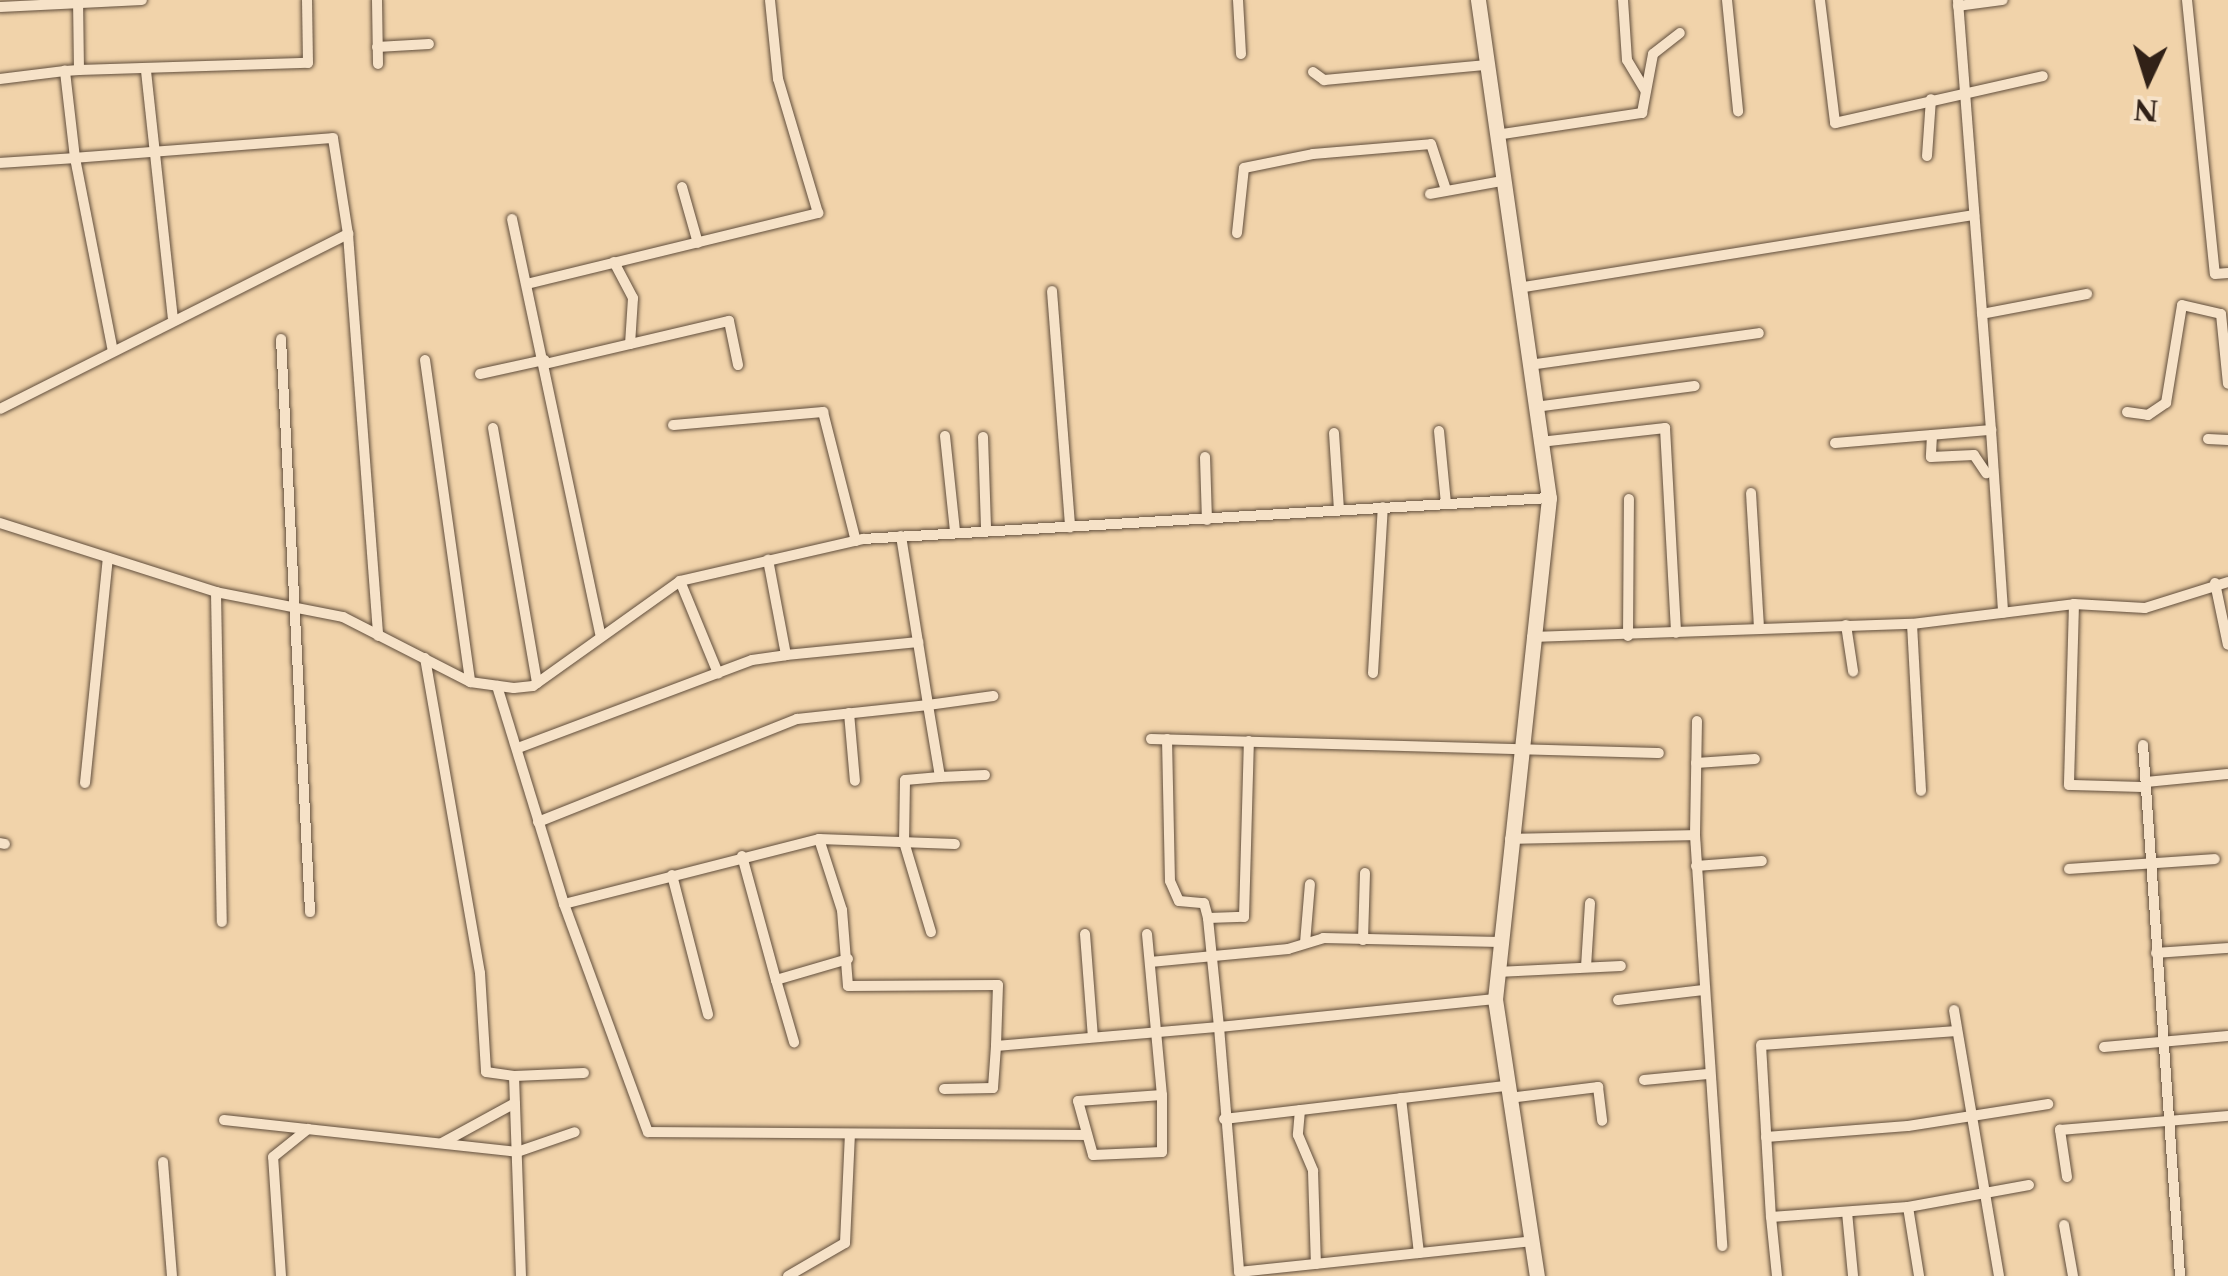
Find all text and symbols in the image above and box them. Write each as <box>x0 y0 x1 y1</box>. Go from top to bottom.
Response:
north arrow <box>2098 30 2198 130</box>
text: N <box>2133 92 2159 128</box>

